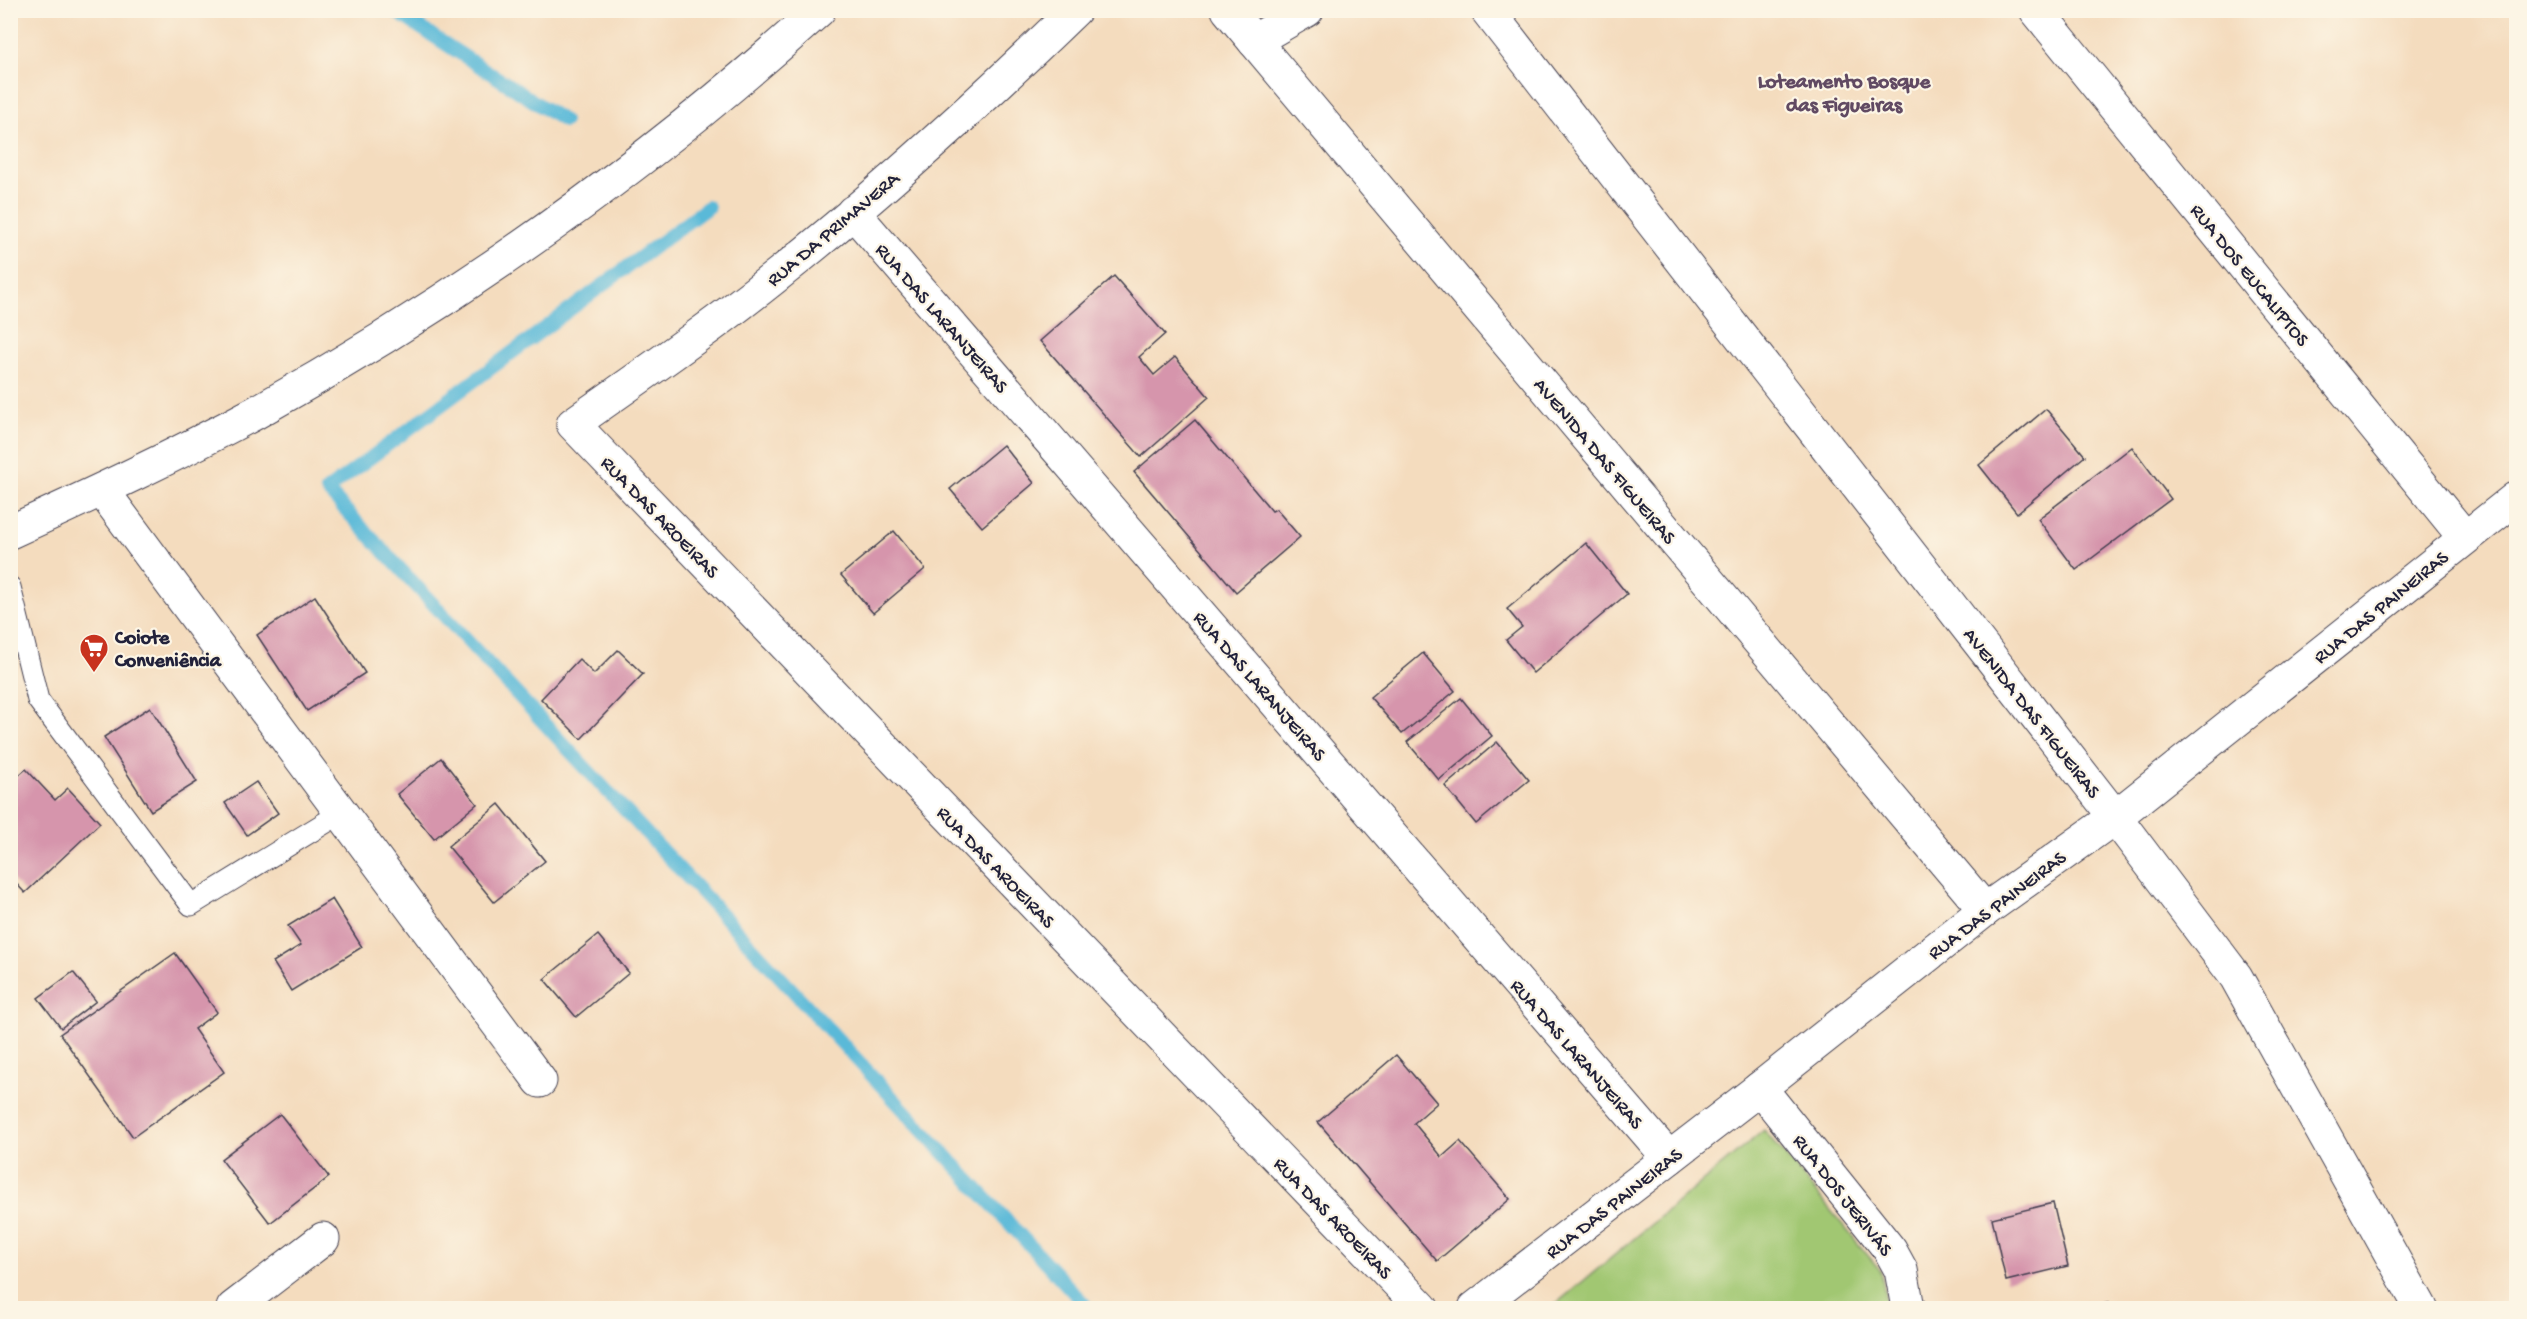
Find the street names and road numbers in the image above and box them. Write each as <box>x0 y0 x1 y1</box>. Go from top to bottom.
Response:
street label: RUA DA PRIMAVERA <box>763 168 906 293</box>
street label: RUA DOS EUCALIPTOS <box>2184 200 2313 353</box>
street label: RUA DAS LARANJEIRAS <box>869 240 1012 400</box>
street label: AVENIDA DAS FIGUEIRAS <box>1527 375 1680 551</box>
street label: RUA DAS AROEIRAS <box>594 453 723 585</box>
street label: RUA DAS PAINEIRAS <box>2310 547 2455 670</box>
street label: RUA DAS LARANJEIRAS <box>1187 608 1330 768</box>
street label: AVENIDA DAS FIGUEIRAS <box>1957 624 2104 804</box>
street label: RUA DAS AROEIRAS <box>930 803 1059 935</box>
street label: RUA DAS PAINEIRAS <box>1925 847 2072 966</box>
street label: RUA DAS LARANJEIRAS <box>1504 976 1647 1136</box>
street label: RUA DOS JERIVÁS <box>1787 1129 1898 1262</box>
street label: RUA DAS PAINEIRAS <box>1542 1144 1689 1265</box>
street label: RUA DAS AROEIRAS <box>1267 1154 1396 1286</box>

